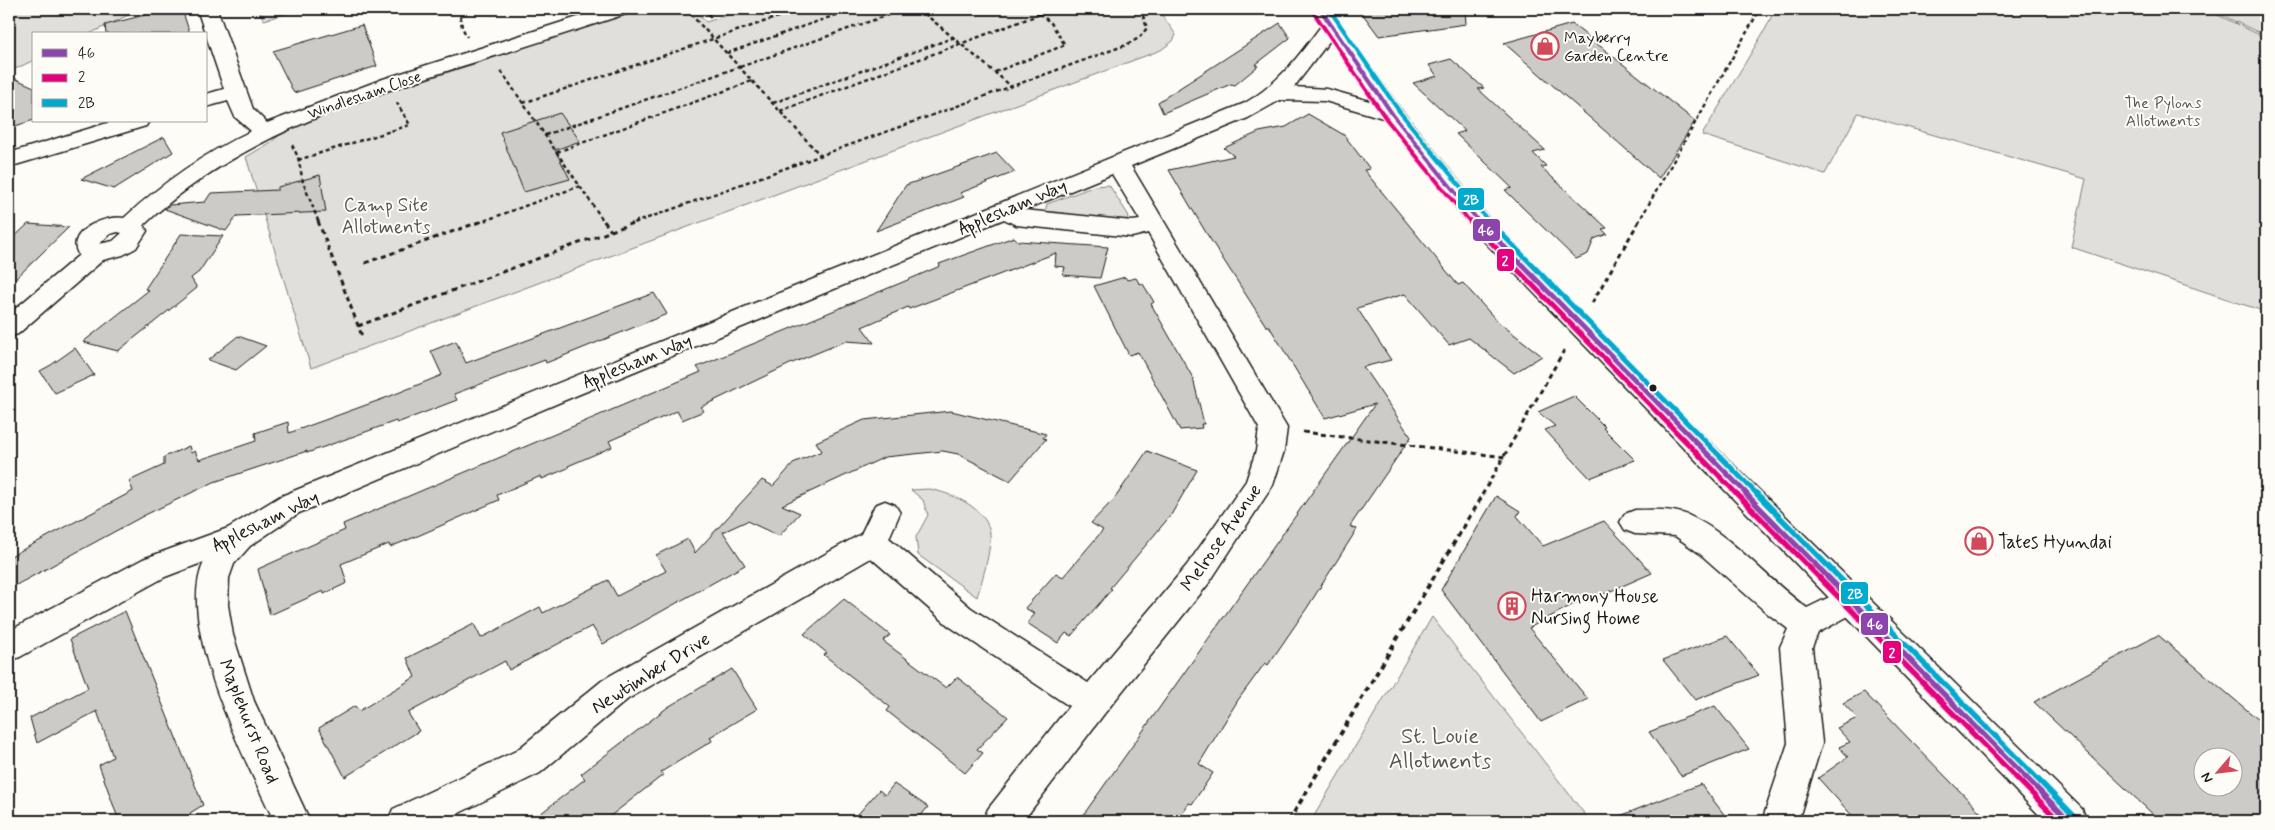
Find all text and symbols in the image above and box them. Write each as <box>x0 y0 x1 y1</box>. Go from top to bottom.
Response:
place label: Mayberry Garden Centre <box>1564 28 1669 67</box>
shop icon: Mayberry Garden Centre <box>1530 31 1560 61</box>
legend <box>32 32 208 122</box>
text: 46 <box>78 44 95 64</box>
street label: Windlesham Close <box>305 66 424 125</box>
text: 2 <box>78 68 85 88</box>
park label: The Pylons Allotments <box>2125 93 2201 132</box>
text: 2B <box>78 94 95 114</box>
street label: Applesham Way <box>954 173 1071 243</box>
line badge: 2B <box>1457 187 1485 211</box>
text: 2B <box>1463 191 1479 209</box>
park label: Camp Site Allotments <box>342 193 431 240</box>
line badge: 46 <box>1472 218 1501 242</box>
text: 46 <box>1478 222 1494 240</box>
line badge: 2 <box>1496 248 1515 272</box>
text: 2 <box>1502 252 1509 270</box>
street label: Applesham Way <box>579 328 697 396</box>
unlabelled marker <box>1648 383 1658 393</box>
street label: Melrose Avenue <box>1175 479 1268 597</box>
street label: Applesham Way <box>208 485 324 560</box>
shop icon: Tates Hyundai <box>1964 526 1994 556</box>
place label: Tates Hyundai <box>1998 530 2112 555</box>
line badge: 2B <box>1840 581 1869 605</box>
place label: Harmony House Nursing Home <box>1531 584 1659 634</box>
text: 2B <box>1847 585 1863 603</box>
building icon: Harmony House Nursing Home <box>1497 591 1527 621</box>
line badge: 46 <box>1860 612 1889 636</box>
text: 46 <box>1867 616 1883 634</box>
street label: Newtimber Drive <box>587 627 715 720</box>
line badge: 2 <box>1882 640 1902 664</box>
text: 2 <box>1889 644 1896 662</box>
street label: Maplehurst Road <box>212 656 285 787</box>
park label: St. Louie Allotments <box>1389 723 1492 776</box>
north arrow <box>2192 748 2242 798</box>
text: N <box>2197 769 2218 786</box>

